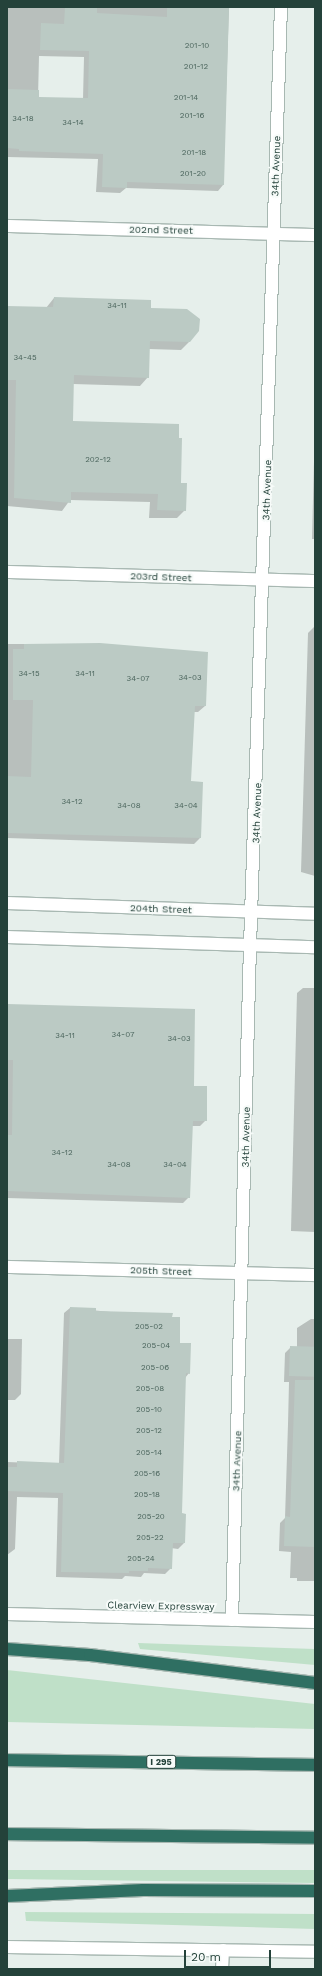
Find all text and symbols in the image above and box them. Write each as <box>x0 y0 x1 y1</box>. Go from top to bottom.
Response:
house number: 201-10 <box>185 41 209 51</box>
house number: 201-12 <box>184 62 208 72</box>
house number: 201-14 <box>174 93 198 103</box>
house number: 201-16 <box>180 111 204 121</box>
house number: 34-18 <box>12 114 34 124</box>
house number: 34-14 <box>62 118 84 128</box>
street label: 34th Avenue <box>269 135 283 197</box>
house number: 201-18 <box>182 148 206 158</box>
house number: 201-20 <box>180 169 206 179</box>
street label: 202nd Street <box>129 223 193 237</box>
house number: 34-11 <box>107 301 127 311</box>
house number: 34-45 <box>13 353 37 363</box>
house number: 202-12 <box>85 455 111 465</box>
street label: 34th Avenue <box>260 459 274 521</box>
street label: 203rd Street <box>130 570 192 584</box>
house number: 34-15 <box>18 669 40 679</box>
house number: 34-11 <box>75 669 95 679</box>
house number: 34-03 <box>178 673 202 683</box>
house number: 34-07 <box>127 674 149 684</box>
street label: 34th Avenue <box>250 782 264 844</box>
house number: 34-12 <box>61 797 83 807</box>
house number: 34-08 <box>117 801 141 811</box>
house number: 34-04 <box>174 801 198 811</box>
street label: 204th Street <box>130 902 192 916</box>
house number: 34-07 <box>112 1030 134 1040</box>
house number: 34-11 <box>55 1031 75 1041</box>
house number: 34-03 <box>167 1034 191 1044</box>
street label: 34th Avenue <box>239 1106 253 1168</box>
house number: 34-12 <box>51 1148 73 1158</box>
house number: 34-08 <box>107 1160 131 1170</box>
house number: 34-04 <box>163 1160 187 1170</box>
street label: 205th Street <box>130 1264 192 1278</box>
house number: 205-02 <box>135 1322 163 1332</box>
house number: 205-04 <box>142 1341 170 1351</box>
house number: 205-06 <box>141 1363 169 1373</box>
house number: 205-08 <box>136 1384 164 1394</box>
house number: 205-10 <box>136 1405 162 1415</box>
house number: 205-12 <box>136 1426 162 1436</box>
street label: 34th Avenue <box>230 1430 244 1492</box>
house number: 205-14 <box>136 1448 162 1458</box>
house number: 205-16 <box>134 1469 160 1479</box>
house number: 205-18 <box>134 1490 160 1500</box>
house number: 205-20 <box>137 1512 165 1522</box>
house number: 205-22 <box>136 1533 164 1543</box>
house number: 205-24 <box>127 1554 155 1564</box>
street label: Clearview Expressway <box>107 1599 215 1613</box>
road number: I 295 <box>146 1755 176 1769</box>
scale bar <box>186 1942 273 1968</box>
text: 20 m <box>191 1950 221 1964</box>

